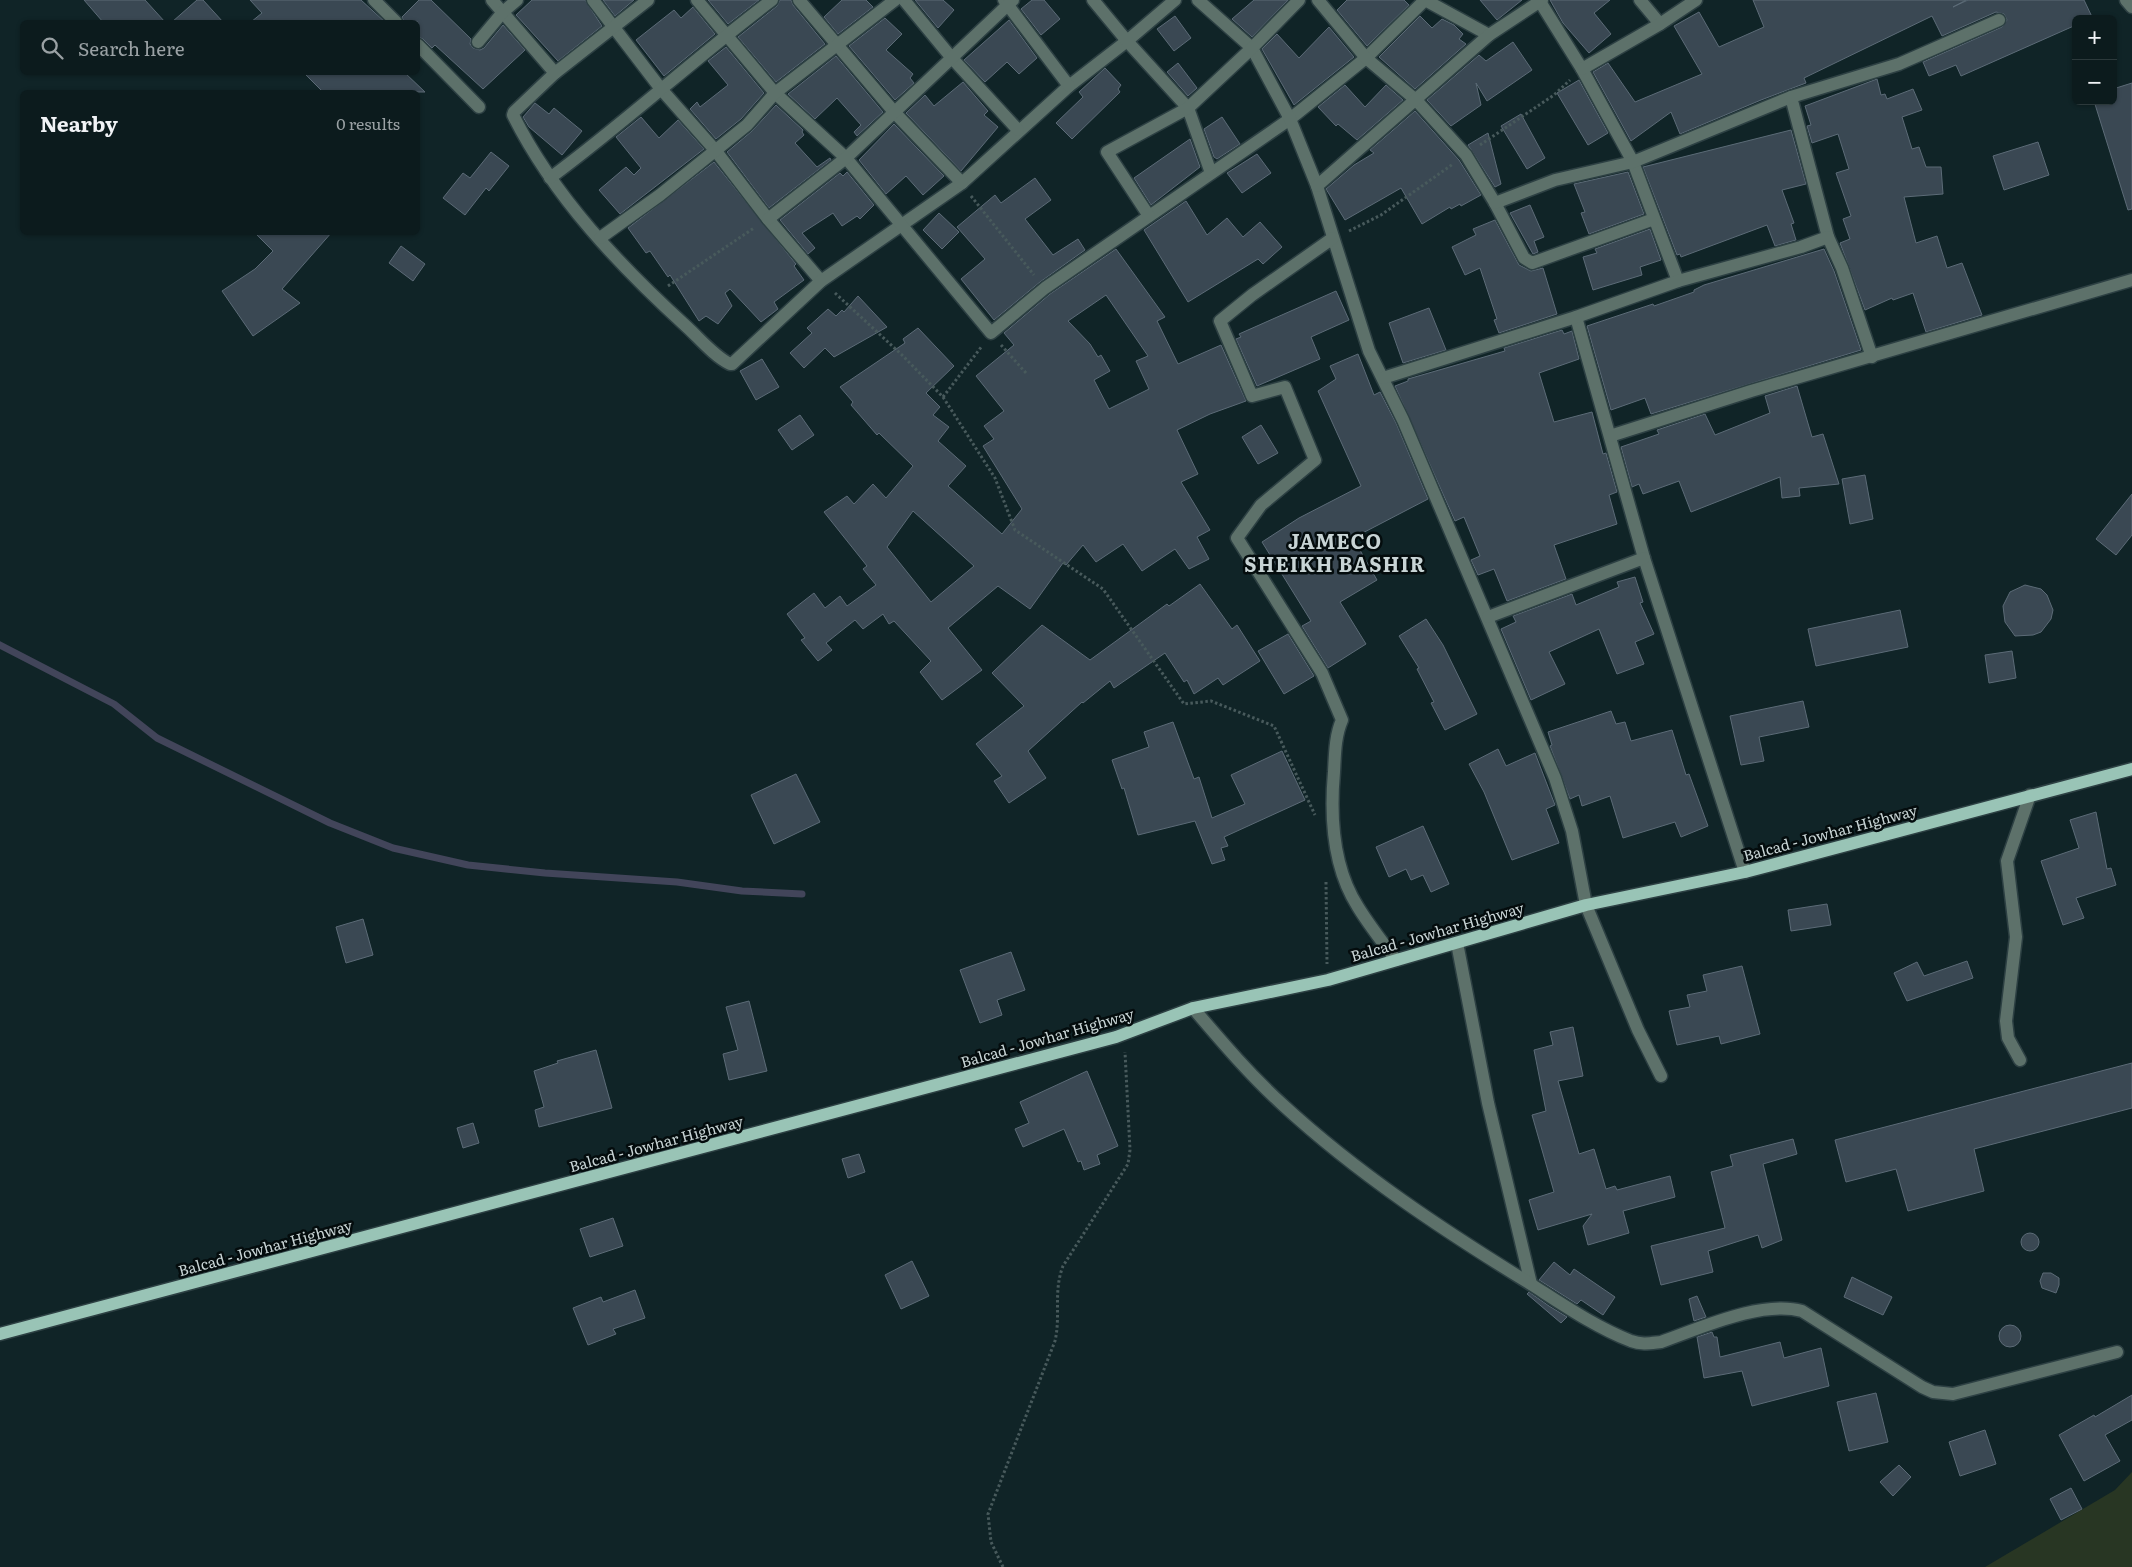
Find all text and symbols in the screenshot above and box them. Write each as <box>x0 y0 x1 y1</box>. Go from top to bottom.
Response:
map controls <box>2072 15 2117 105</box>
button: + <box>2072 15 2117 60</box>
search box <box>20 20 420 75</box>
icon: search <box>38 34 66 62</box>
text: Search here <box>78 34 185 62</box>
button: − <box>2072 60 2117 105</box>
text: Nearby <box>40 107 118 138</box>
text: 0 results <box>336 111 400 135</box>
district label: JAMECO SHEIKH BASHIR <box>1244 525 1426 578</box>
street label: Balcad - Jowhar Highway <box>1740 798 1920 866</box>
street label: Balcad - Jowhar Highway <box>1347 895 1527 967</box>
street label: Balcad - Jowhar Highway <box>957 1001 1137 1073</box>
street label: Balcad - Jowhar Highway <box>566 1109 746 1177</box>
street label: Balcad - Jowhar Highway <box>175 1213 355 1281</box>

